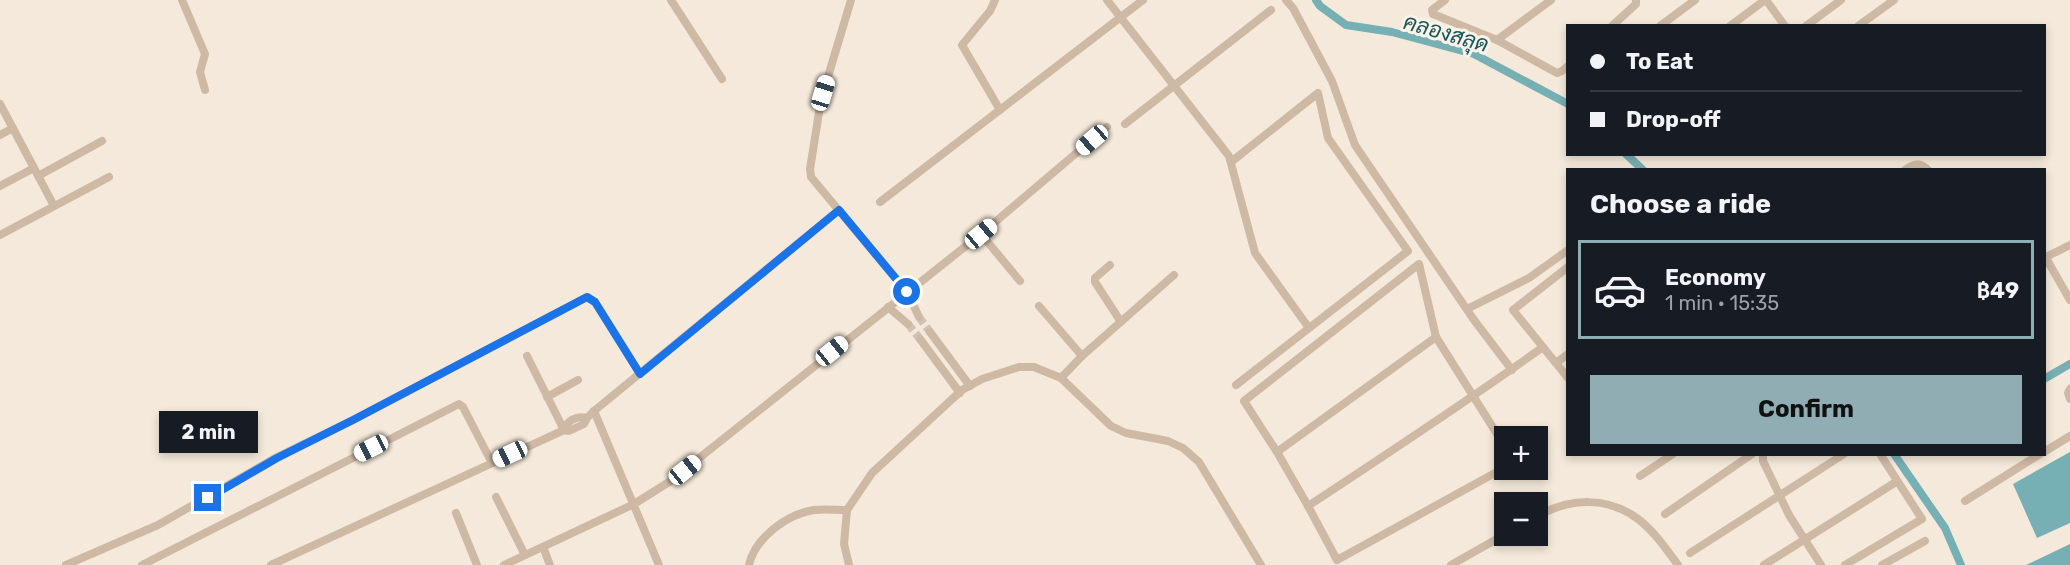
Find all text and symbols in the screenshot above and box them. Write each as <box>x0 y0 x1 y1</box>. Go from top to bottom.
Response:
water label: คลองสลุด <box>1400 8 1492 60</box>
text: To Eat <box>1626 48 1693 75</box>
car <box>809 73 837 113</box>
text: Drop-off <box>1626 106 1721 133</box>
car <box>1073 121 1111 159</box>
text: Choose a ride <box>1590 188 1771 220</box>
car <box>961 216 1001 252</box>
icon: car <box>1593 263 1647 317</box>
text: Economy <box>1665 264 1766 291</box>
text: ฿49 <box>1977 277 2019 304</box>
route start <box>893 278 920 305</box>
text: 1 min · 15:35 <box>1665 291 1779 315</box>
car <box>812 333 852 369</box>
button: Confirm <box>1590 375 2022 444</box>
callout: 2 min <box>158 411 258 453</box>
text: 2 min <box>181 420 236 444</box>
map controls <box>1494 426 1548 546</box>
button: + <box>1494 426 1548 480</box>
car <box>351 432 391 464</box>
car <box>490 438 530 470</box>
car <box>665 452 705 488</box>
route end <box>194 484 221 511</box>
button: − <box>1494 492 1548 546</box>

